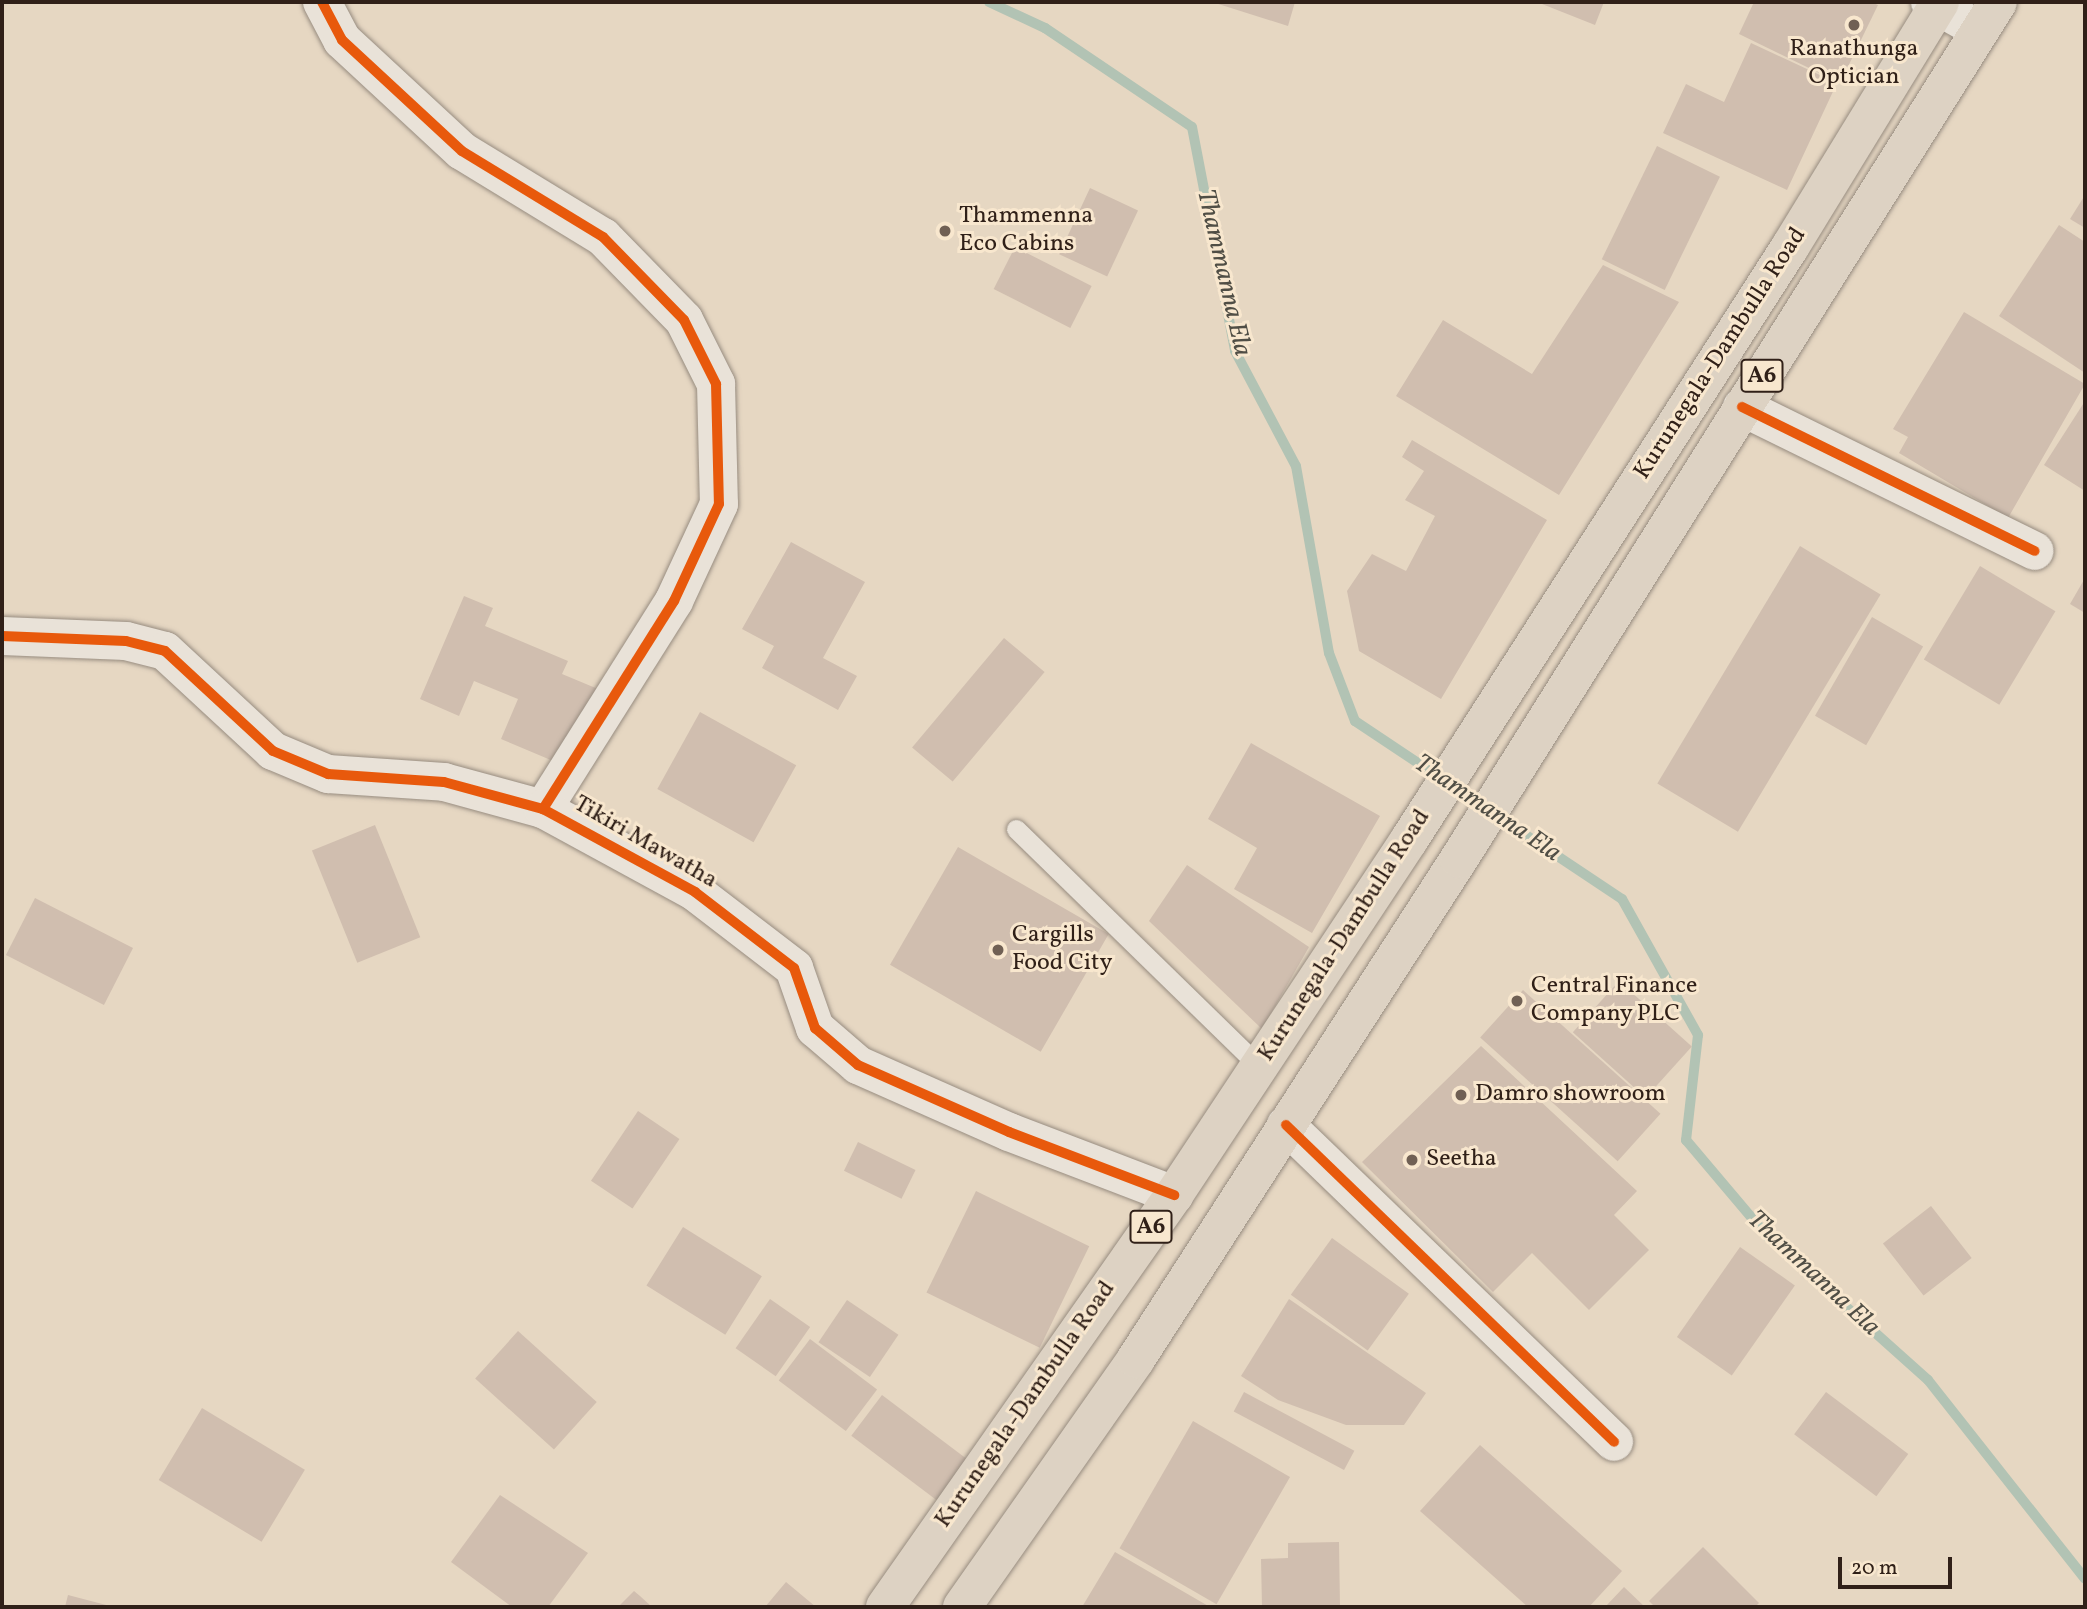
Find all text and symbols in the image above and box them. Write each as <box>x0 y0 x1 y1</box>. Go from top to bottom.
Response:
marker: Ranathunga Optician <box>1846 17 1862 33</box>
place label: Ranathunga Optician <box>1789 36 1919 92</box>
water label: Thammanna Ela <box>1189 187 1257 359</box>
place label: Thammenna Eco Cabins <box>959 203 1093 259</box>
marker: Thammenna Eco Cabins <box>937 223 953 239</box>
street label: Kurunegala-Dambulla Road <box>1629 223 1813 485</box>
road number: A6 <box>1739 356 1785 396</box>
water label: Thammanna Ela <box>1408 749 1566 869</box>
street label: Tikiri Mawatha <box>568 790 722 896</box>
street label: Kurunegala-Dambulla Road <box>1253 805 1437 1067</box>
place label: Cargills Food City <box>1012 922 1112 978</box>
marker: Cargills Food City <box>990 942 1006 958</box>
place label: Central Finance Company PLC <box>1531 973 1697 1029</box>
marker: Central Finance Company PLC <box>1509 993 1525 1009</box>
place label: Damro showroom <box>1475 1081 1666 1109</box>
marker: Damro showroom <box>1453 1087 1469 1103</box>
place label: Seetha <box>1426 1146 1497 1174</box>
marker: Seetha <box>1404 1152 1420 1168</box>
water label: Thammanna Ela <box>1740 1205 1886 1343</box>
road number: A6 <box>1128 1208 1174 1246</box>
street label: Kurunegala-Dambulla Road <box>930 1276 1122 1534</box>
scale bar <box>1842 1542 1956 1586</box>
text: 20 m <box>1851 1554 1897 1583</box>

